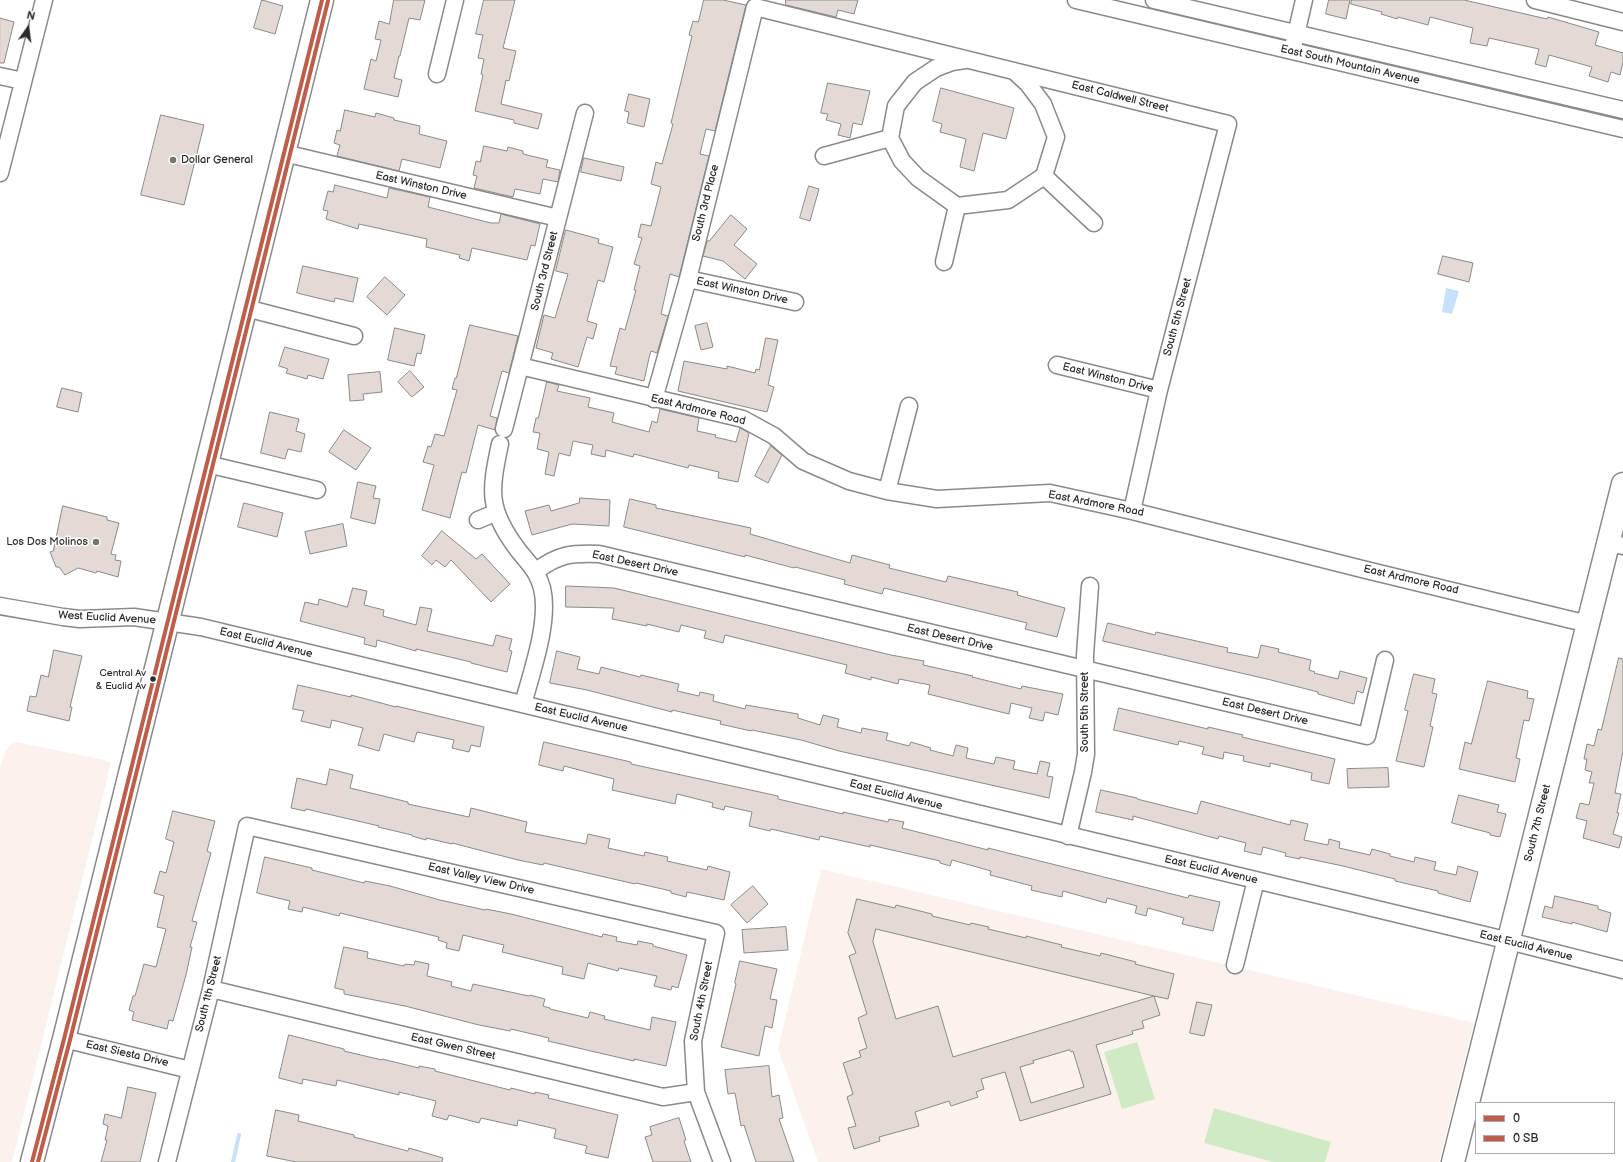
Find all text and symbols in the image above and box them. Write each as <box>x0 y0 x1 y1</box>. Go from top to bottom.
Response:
north arrow <box>8 8 48 48</box>
text: N <box>25 9 37 23</box>
street label: East South Mountain Avenue <box>1279 43 1421 87</box>
street label: East Caldwell Street <box>1070 79 1170 115</box>
place label: Dollar General <box>181 153 253 167</box>
marker: Dollar General <box>168 155 178 165</box>
street label: South 3rd Place <box>690 163 722 243</box>
street label: East Winston Drive <box>374 169 468 203</box>
street label: South 3rd Street <box>529 230 561 312</box>
street label: East Winston Drive <box>695 275 789 307</box>
street label: South 5th Street <box>1161 277 1195 357</box>
street label: East Winston Drive <box>1061 360 1155 396</box>
street label: East Ardmore Road <box>649 392 747 428</box>
street label: East Ardmore Road <box>1047 488 1145 520</box>
place label: Los Dos Molinos <box>6 535 88 549</box>
marker: Los Dos Molinos <box>91 537 101 547</box>
street label: East Desert Drive <box>591 548 679 580</box>
street label: East Ardmore Road <box>1362 563 1460 597</box>
street label: West Euclid Avenue <box>58 609 156 627</box>
street label: East Desert Drive <box>906 622 994 654</box>
street label: East Euclid Avenue <box>218 625 314 661</box>
place label: Central Av & Euclid Av <box>96 667 146 690</box>
street label: South 5th Street <box>1078 672 1092 752</box>
marker: Central Av & Euclid Av <box>148 674 158 684</box>
street label: East Desert Drive <box>1221 696 1309 728</box>
street label: East Euclid Avenue <box>533 701 629 735</box>
street label: East Euclid Avenue <box>848 777 944 813</box>
street label: South 7th Street <box>1522 783 1554 863</box>
street label: East Euclid Avenue <box>1163 853 1259 887</box>
street label: East Valley View Drive <box>427 860 535 898</box>
street label: East Euclid Avenue <box>1478 928 1574 964</box>
street label: South 1th Street <box>193 954 225 1034</box>
street label: South 4th Street <box>688 960 716 1042</box>
street label: East Gwen Street <box>409 1031 497 1063</box>
street label: East Siesta Drive <box>84 1038 170 1070</box>
legend <box>1475 1102 1615 1154</box>
text: 0 <box>1513 1111 1520 1126</box>
text: 0 SB <box>1513 1131 1539 1146</box>

